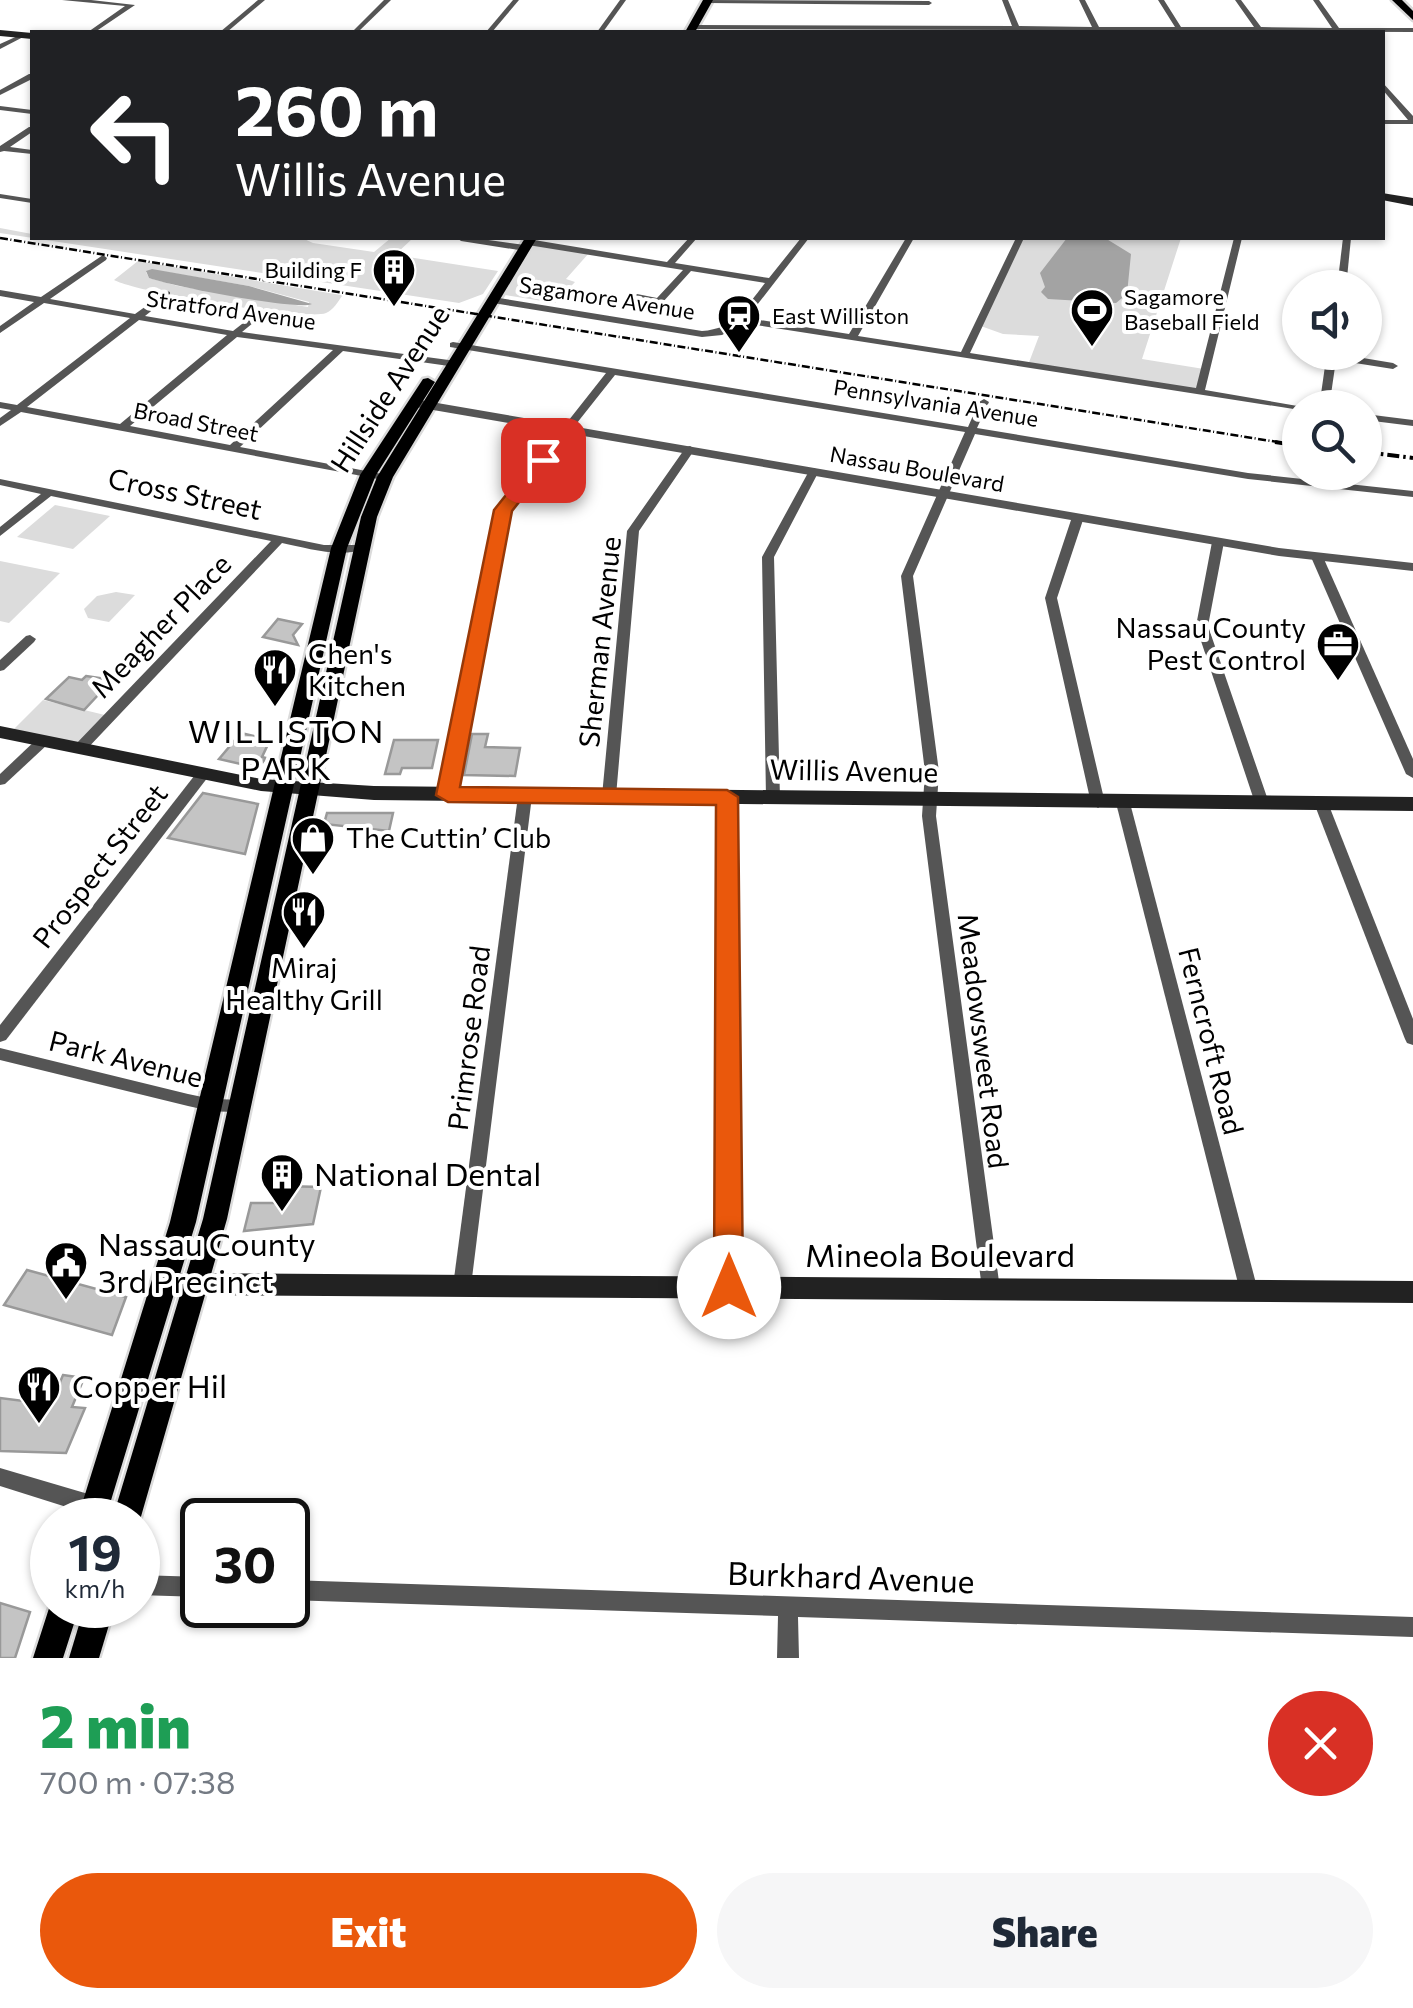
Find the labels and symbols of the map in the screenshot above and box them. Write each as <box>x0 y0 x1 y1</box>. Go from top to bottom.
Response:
building icon: Building F <box>371 247 417 308</box>
place label: Building F <box>265 256 362 283</box>
street label: Sagamore Avenue <box>517 270 697 325</box>
place label: Sagamore Baseball Field <box>1124 283 1259 335</box>
street label: Stratford Avenue <box>145 284 318 335</box>
sports icon: Sagamore Baseball Field <box>1069 287 1115 348</box>
station icon: East Williston <box>716 293 762 354</box>
street label: Hillside Avenue <box>323 299 456 478</box>
place label: East Williston <box>772 302 909 329</box>
street label: Pennsylvania Avenue <box>832 373 1040 432</box>
street label: Broad Street <box>131 396 261 447</box>
pin <box>501 418 586 503</box>
street label: Nassau Boulevard <box>828 440 1006 497</box>
street label: Cross Street <box>105 460 265 526</box>
street label: Sherman Avenue <box>571 535 627 749</box>
street label: Meagher Place <box>83 546 237 704</box>
place label: Nassau County Pest Control <box>1116 610 1306 676</box>
office icon: Nassau County Pest Control <box>1315 621 1361 682</box>
place label: Chen's Kitchen <box>308 636 406 702</box>
restaurant icon: Chen's Kitchen <box>252 647 298 708</box>
district label: WILLISTON PARK <box>188 710 386 787</box>
street label: Willis Avenue <box>769 752 939 788</box>
street label: Prospect Street <box>25 777 174 954</box>
shop icon: The Cuttin’ Club <box>290 815 336 876</box>
place label: The Cuttin’ Club <box>346 820 551 854</box>
restaurant icon: Miraj Healthy Grill <box>281 889 327 950</box>
street label: Meadowsweet Road <box>951 911 1017 1170</box>
street label: Primrose Road <box>440 944 496 1132</box>
street label: Ferncroft Road <box>1172 944 1252 1138</box>
place label: Miraj Healthy Grill <box>225 950 383 1016</box>
street label: Park Avenue <box>46 1023 207 1094</box>
building icon: National Dental <box>259 1152 305 1213</box>
place label: National Dental <box>314 1153 541 1193</box>
place label: Nassau County 3rd Precinct <box>98 1223 316 1300</box>
street label: Mineola Boulevard <box>805 1234 1075 1274</box>
position arrow <box>677 1235 781 1339</box>
public building icon: Nassau County 3rd Precinct <box>43 1240 89 1301</box>
restaurant icon: Copper Hil <box>16 1364 62 1425</box>
place label: Copper Hil <box>72 1365 227 1405</box>
speed limit sign: 30 <box>180 1498 310 1628</box>
street label: Burkhard Avenue <box>727 1552 975 1600</box>

